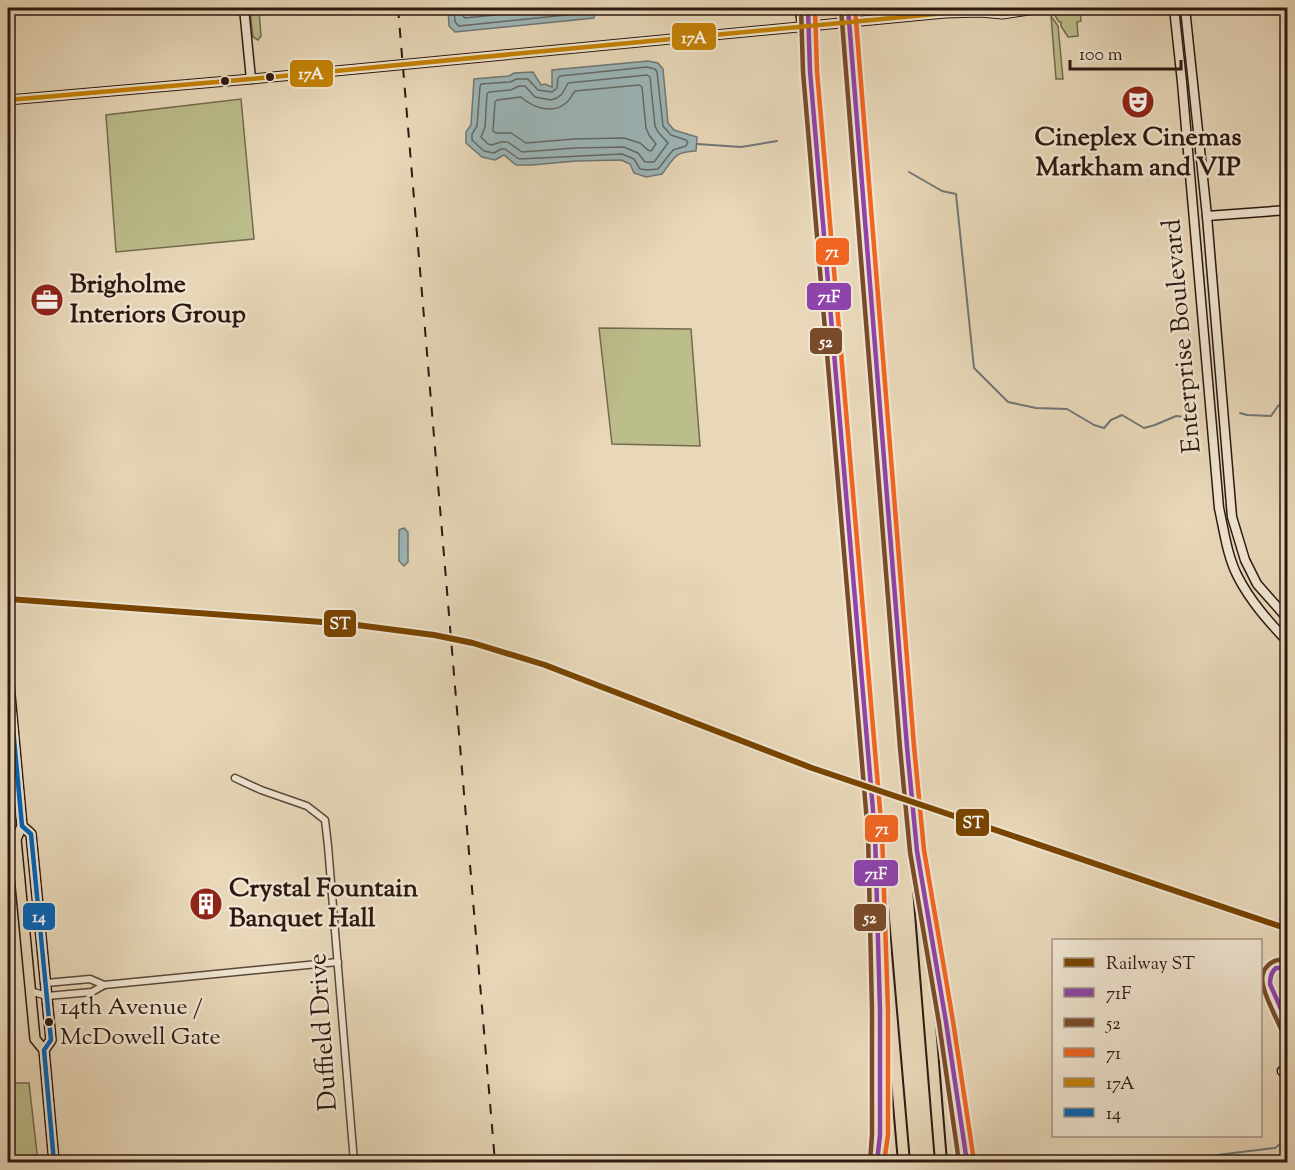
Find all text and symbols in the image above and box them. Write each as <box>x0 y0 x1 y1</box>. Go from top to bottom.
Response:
line badge: 17A <box>671 22 717 51</box>
text: 17A <box>681 28 707 51</box>
scale bar <box>1070 33 1181 71</box>
text: 100 m <box>1079 43 1123 69</box>
line badge: 17A <box>289 59 334 88</box>
text: 17A <box>298 64 324 87</box>
unlabelled marker <box>264 71 276 83</box>
unlabelled marker <box>219 75 231 87</box>
theatre icon: Cineplex Cinemas Markham and VIP <box>1120 84 1156 120</box>
place label: Cineplex Cinemas Markham and VIP <box>1035 120 1241 187</box>
street label: Enterprise Boulevard <box>1154 217 1212 455</box>
line badge: 71 <box>815 237 850 266</box>
text: 71 <box>825 242 839 265</box>
place label: Brigholme Interiors Group <box>70 267 246 334</box>
office icon: Brigholme Interiors Group <box>29 282 65 318</box>
line badge: 71F <box>806 282 852 311</box>
text: 71F <box>818 287 840 310</box>
line badge: 52 <box>809 327 843 355</box>
text: 52 <box>818 332 833 355</box>
line badge: ST <box>323 609 357 638</box>
text: ST <box>330 614 351 637</box>
line badge: ST <box>955 808 990 837</box>
text: ST <box>963 813 984 836</box>
line badge: 71 <box>864 814 899 843</box>
text: 71 <box>875 819 889 842</box>
line badge: 71F <box>853 859 899 887</box>
text: 71F <box>865 864 887 887</box>
place label: Crystal Fountain Banquet Hall <box>229 871 419 938</box>
building icon: Crystal Fountain Banquet Hall <box>188 886 224 922</box>
line badge: 14 <box>22 902 56 931</box>
line badge: 52 <box>853 903 887 932</box>
text: 14 <box>32 907 46 930</box>
text: 52 <box>862 908 877 931</box>
legend <box>1052 939 1262 1137</box>
street label: Duffield Drive <box>300 952 348 1112</box>
text: Railway ST <box>1106 952 1195 978</box>
text: 71F <box>1106 982 1131 1008</box>
place label: 14th Avenue / McDowell Gate <box>60 991 221 1055</box>
text: 52 <box>1105 1012 1121 1038</box>
marker: 14th Avenue / McDowell Gate <box>43 1016 55 1028</box>
text: 71 <box>1106 1042 1121 1068</box>
text: 17A <box>1106 1072 1135 1098</box>
text: 14 <box>1106 1102 1121 1128</box>

